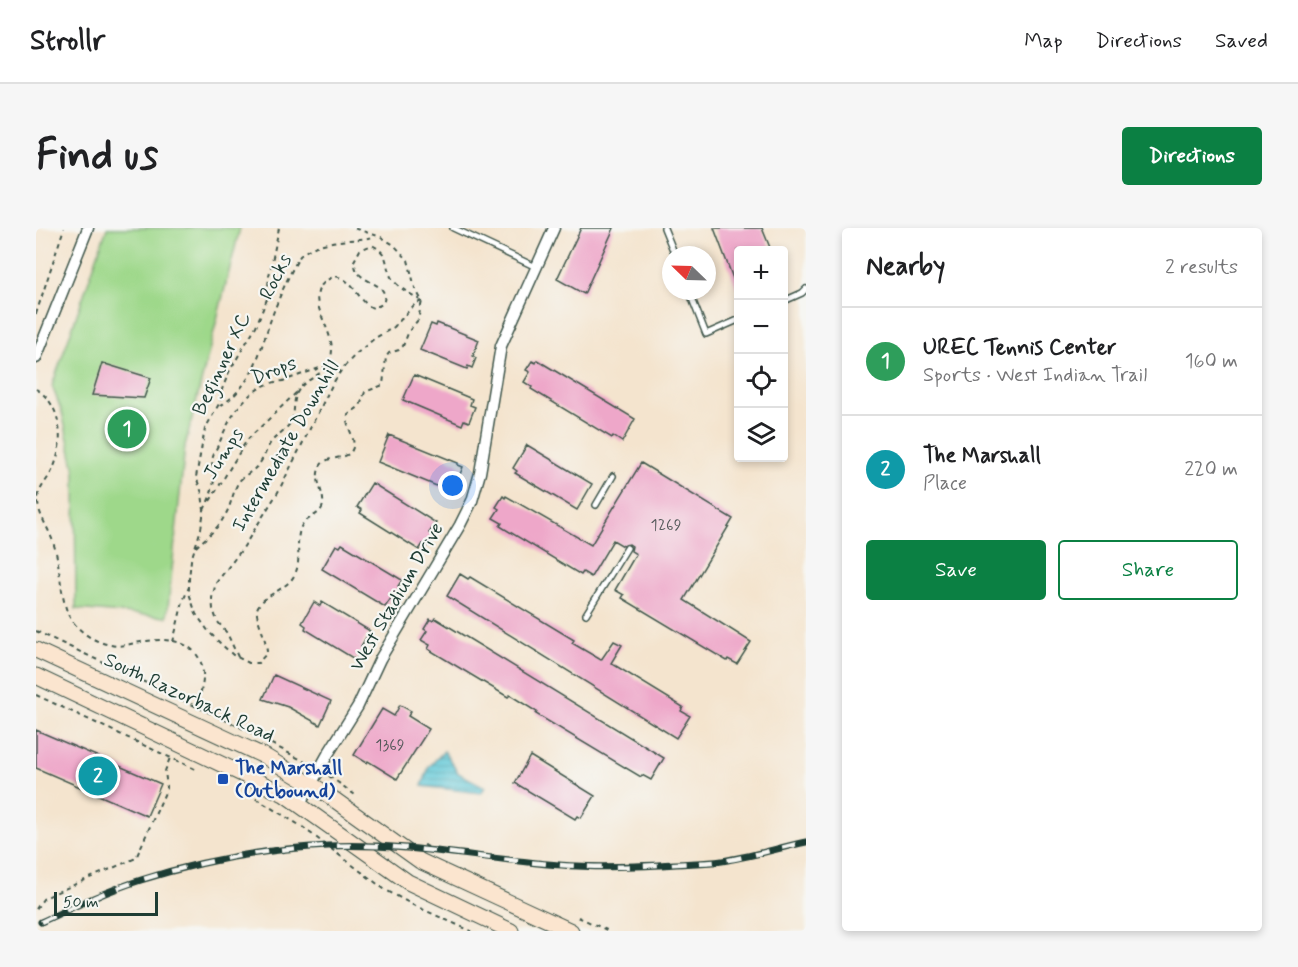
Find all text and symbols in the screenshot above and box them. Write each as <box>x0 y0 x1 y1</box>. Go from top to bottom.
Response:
text: Strollr <box>30 23 105 60</box>
text: Map <box>1024 27 1063 55</box>
text: Directions <box>1096 27 1182 55</box>
text: Saved <box>1215 27 1268 55</box>
button: Directions <box>1122 127 1262 185</box>
text: Find us <box>36 129 158 184</box>
north arrow <box>662 246 716 300</box>
map controls <box>734 246 788 462</box>
button: + <box>734 246 788 300</box>
street label: Rocks <box>253 249 299 305</box>
text: Nearby <box>866 250 945 284</box>
text: 2 results <box>1165 254 1238 281</box>
button: − <box>734 300 788 354</box>
street label: Beginner XC <box>186 308 259 421</box>
text: UREC Tennis Center <box>923 334 1116 362</box>
text: 1 <box>881 348 890 375</box>
text: 160 m <box>1185 348 1238 375</box>
street label: Drops <box>247 350 301 392</box>
button: locate <box>734 354 788 408</box>
street label: Intermediate Downhill <box>226 355 346 537</box>
text: Sports · West Indian Trail <box>923 362 1147 389</box>
pin: 1 <box>108 406 146 452</box>
button: layers <box>734 408 788 462</box>
street label: Jumps <box>197 423 251 485</box>
text: The Marshall <box>923 442 1041 470</box>
text: 2 <box>881 456 890 483</box>
text: 220 m <box>1184 456 1238 483</box>
text: Place <box>923 470 967 497</box>
your location <box>438 471 467 500</box>
house number: 1269 <box>651 515 682 536</box>
street label: West Stadium Drive <box>343 518 451 676</box>
button: Save <box>866 540 1046 600</box>
button: Share <box>1058 540 1238 600</box>
street label: South Razorback Road <box>99 647 279 749</box>
house number: 1369 <box>375 735 405 756</box>
pin: 2 <box>78 754 118 798</box>
place label: The Marshall (Outbound) <box>235 755 342 805</box>
marker: The Marshall (Outbound) <box>216 772 230 786</box>
scale bar <box>54 889 158 916</box>
text: 50 m <box>63 892 99 913</box>

